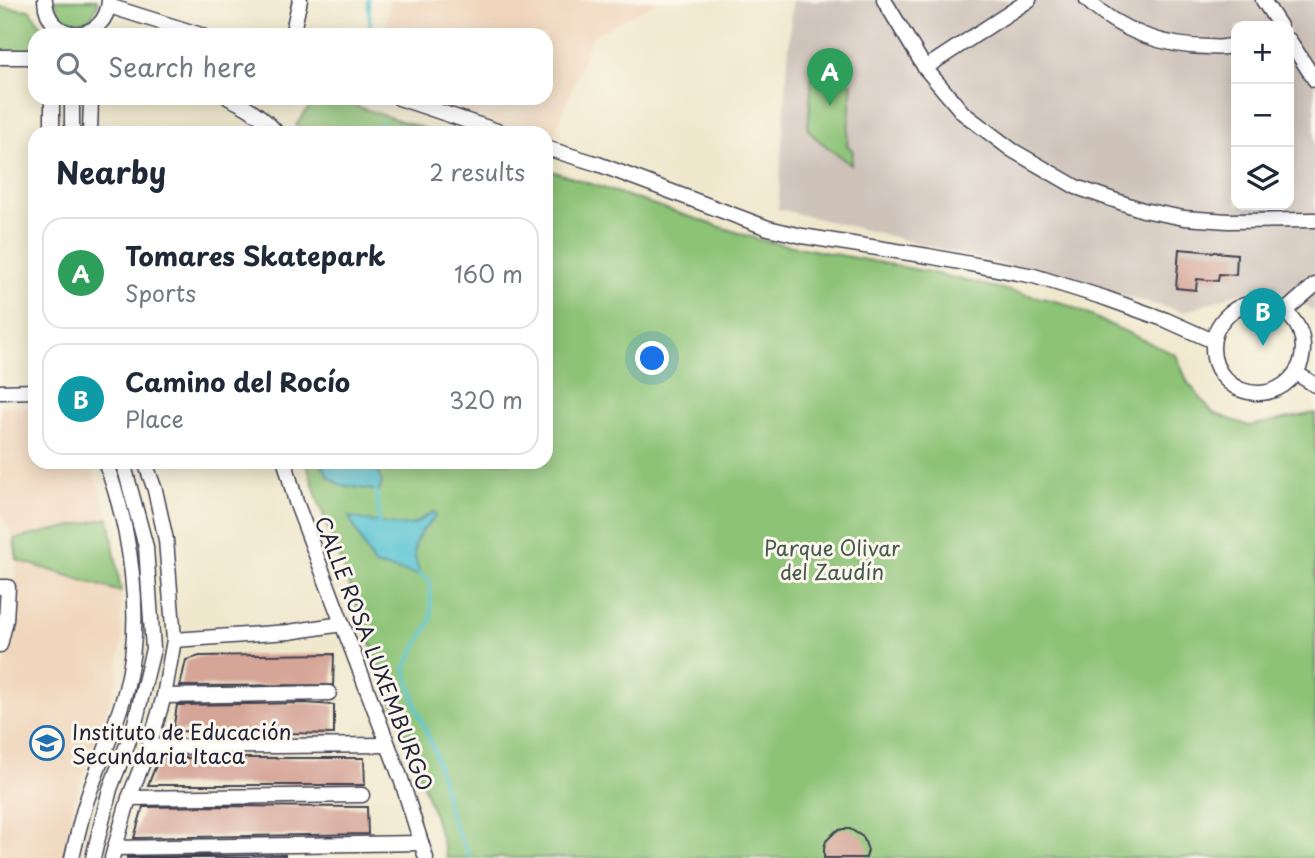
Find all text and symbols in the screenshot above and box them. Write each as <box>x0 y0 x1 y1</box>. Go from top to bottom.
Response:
map controls <box>1231 21 1294 210</box>
button: + <box>1231 21 1294 84</box>
search box <box>28 28 553 105</box>
text: Search here <box>108 47 257 86</box>
icon: search <box>52 48 90 86</box>
pin: A <box>807 48 853 106</box>
button: − <box>1231 84 1294 147</box>
button: layers <box>1231 147 1294 210</box>
text: Nearby <box>56 149 166 194</box>
text: 2 results <box>429 154 525 189</box>
text: Tomares Skatepark <box>125 236 385 275</box>
text: A <box>72 256 90 291</box>
text: 160 m <box>454 256 523 291</box>
text: Sports <box>125 275 196 310</box>
pin: B <box>1240 288 1286 346</box>
your location <box>635 341 669 375</box>
text: Camino del Rocío <box>125 362 350 401</box>
text: B <box>73 382 89 417</box>
text: 320 m <box>449 382 523 417</box>
text: Place <box>125 401 184 436</box>
street label: CALLE ROSA LUXEMBURGO <box>308 511 442 795</box>
park label: Parque Olivar del Zaudín <box>764 531 900 587</box>
place label: Instituto de Educación Secundaria Itaca <box>72 715 291 771</box>
school or university icon: Instituto de Educación Secundaria Itaca <box>28 724 66 762</box>

